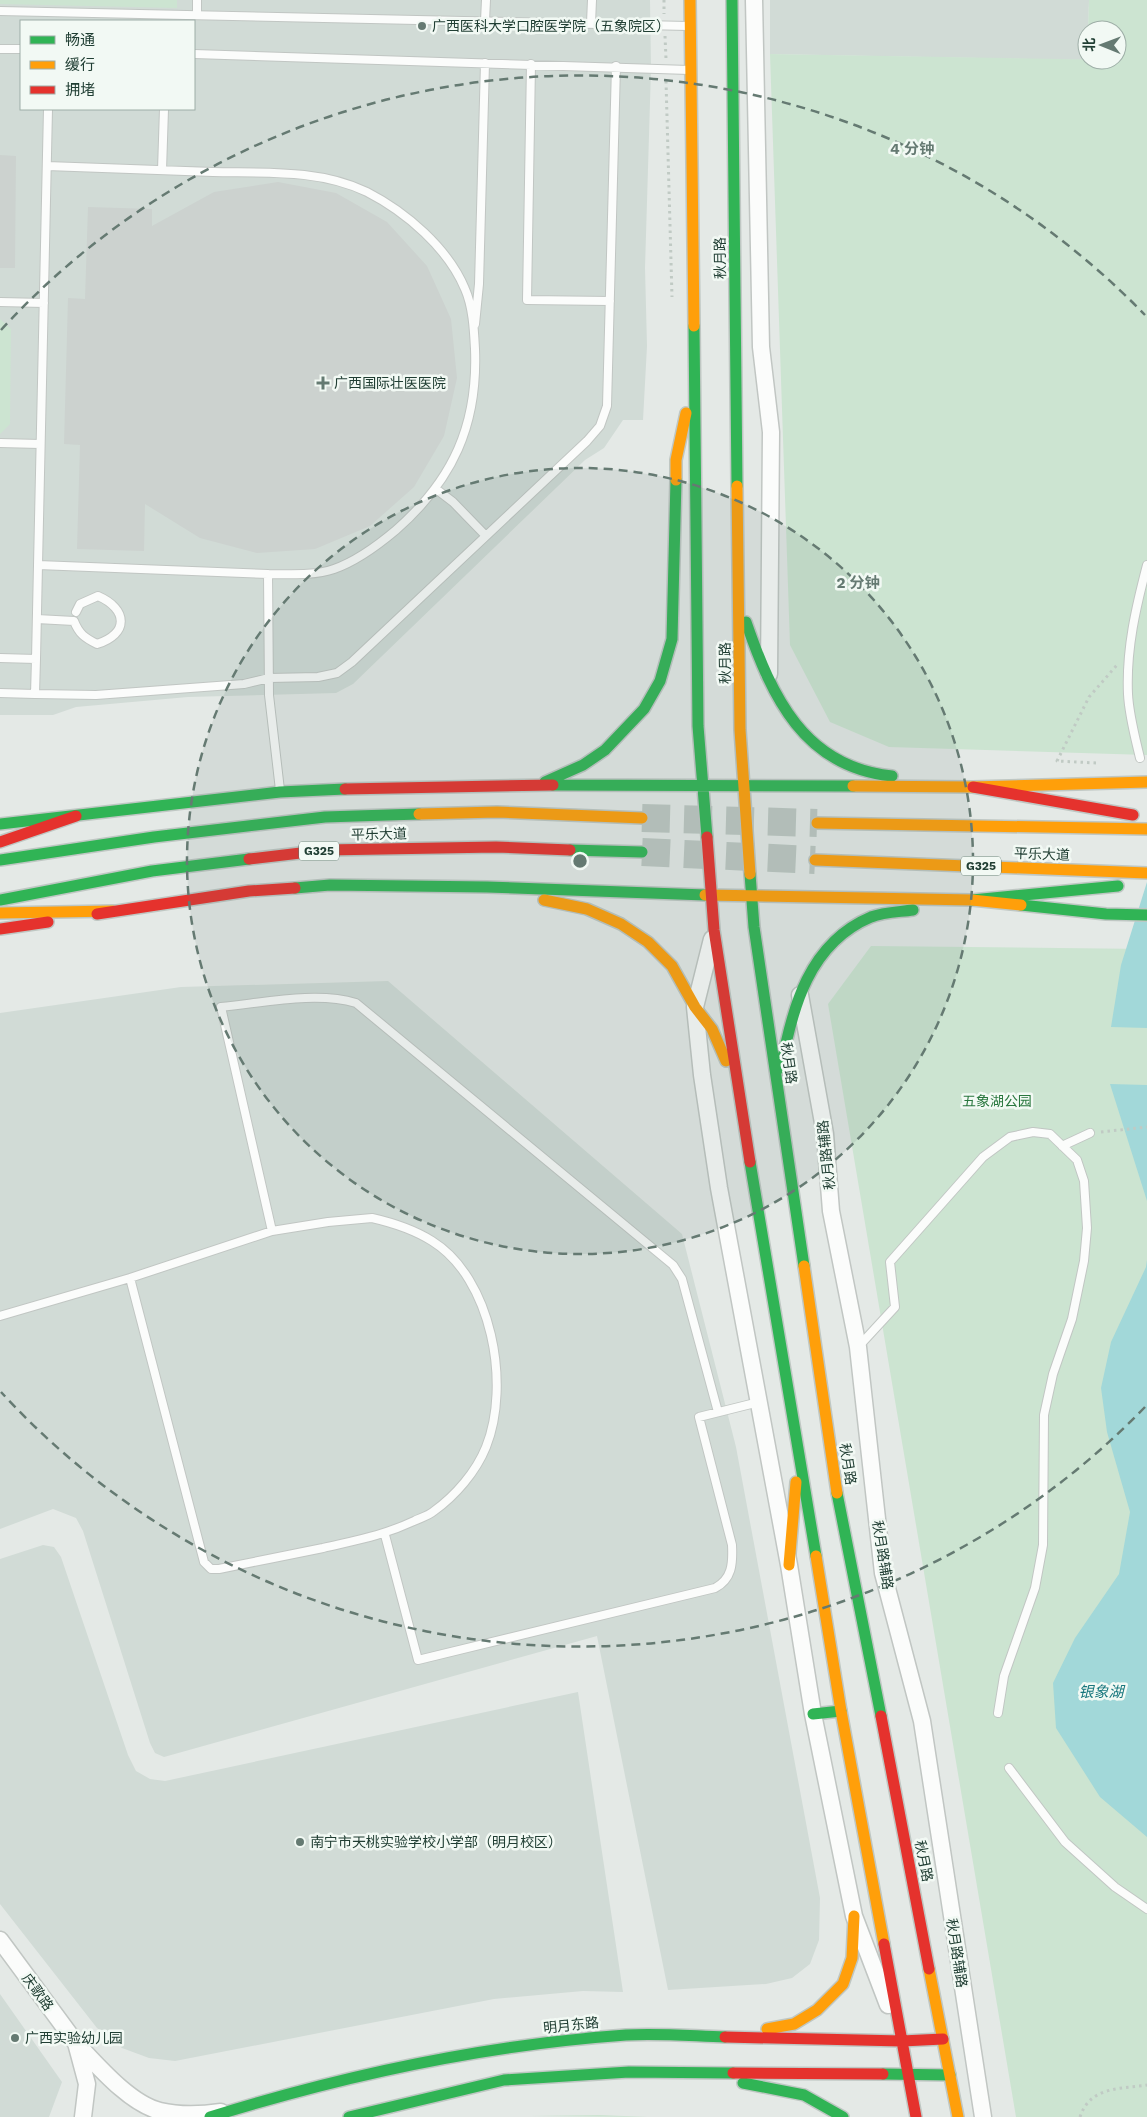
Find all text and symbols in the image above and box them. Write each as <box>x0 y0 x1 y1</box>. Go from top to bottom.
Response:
place label: 广西医科大学口腔医学院（五象院区） <box>432 18 670 34</box>
legend <box>20 20 195 110</box>
marker: 广西医科大学口腔医学院（五象院区） <box>416 20 428 32</box>
north arrow <box>1077 20 1127 70</box>
text: 畅通 <box>65 31 95 49</box>
text: 北 <box>1081 38 1097 52</box>
text: 缓行 <box>65 56 95 74</box>
text: 拥堵 <box>65 81 95 99</box>
text: 4 分钟 <box>890 140 934 158</box>
street label: 秋月路 <box>712 237 728 279</box>
place label: 广西国际壮医医院 <box>334 375 446 391</box>
marker: 广西国际壮医医院 <box>316 376 330 390</box>
text: 2 分钟 <box>836 574 880 592</box>
street label: 秋月路 <box>717 642 733 684</box>
street label: 平乐大道 <box>351 826 407 842</box>
road number: G325 <box>299 841 339 860</box>
street label: 平乐大道 <box>1014 845 1070 863</box>
centre of rings <box>571 852 589 870</box>
road number: G325 <box>961 856 1001 876</box>
street label: 秋月路 <box>778 1041 800 1085</box>
park label: 五象湖公园 <box>962 1093 1032 1109</box>
street label: 秋月路辅路 <box>814 1119 838 1191</box>
street label: 秋月路 <box>837 1442 859 1486</box>
street label: 秋月路辅路 <box>870 1519 896 1591</box>
water label: 银象湖 <box>1078 1683 1125 1701</box>
place label: 南宁市天桃实验学校小学部（明月校区） <box>310 1834 562 1850</box>
marker: 南宁市天桃实验学校小学部（明月校区） <box>294 1836 306 1848</box>
street label: 秋月路 <box>912 1839 936 1883</box>
street label: 秋月路辅路 <box>944 1917 970 1989</box>
street label: 庆歌路 <box>19 1970 57 2014</box>
street label: 明月东路 <box>542 2014 600 2036</box>
place label: 广西实验幼儿园 <box>25 2030 123 2046</box>
marker: 广西实验幼儿园 <box>9 2032 21 2044</box>

